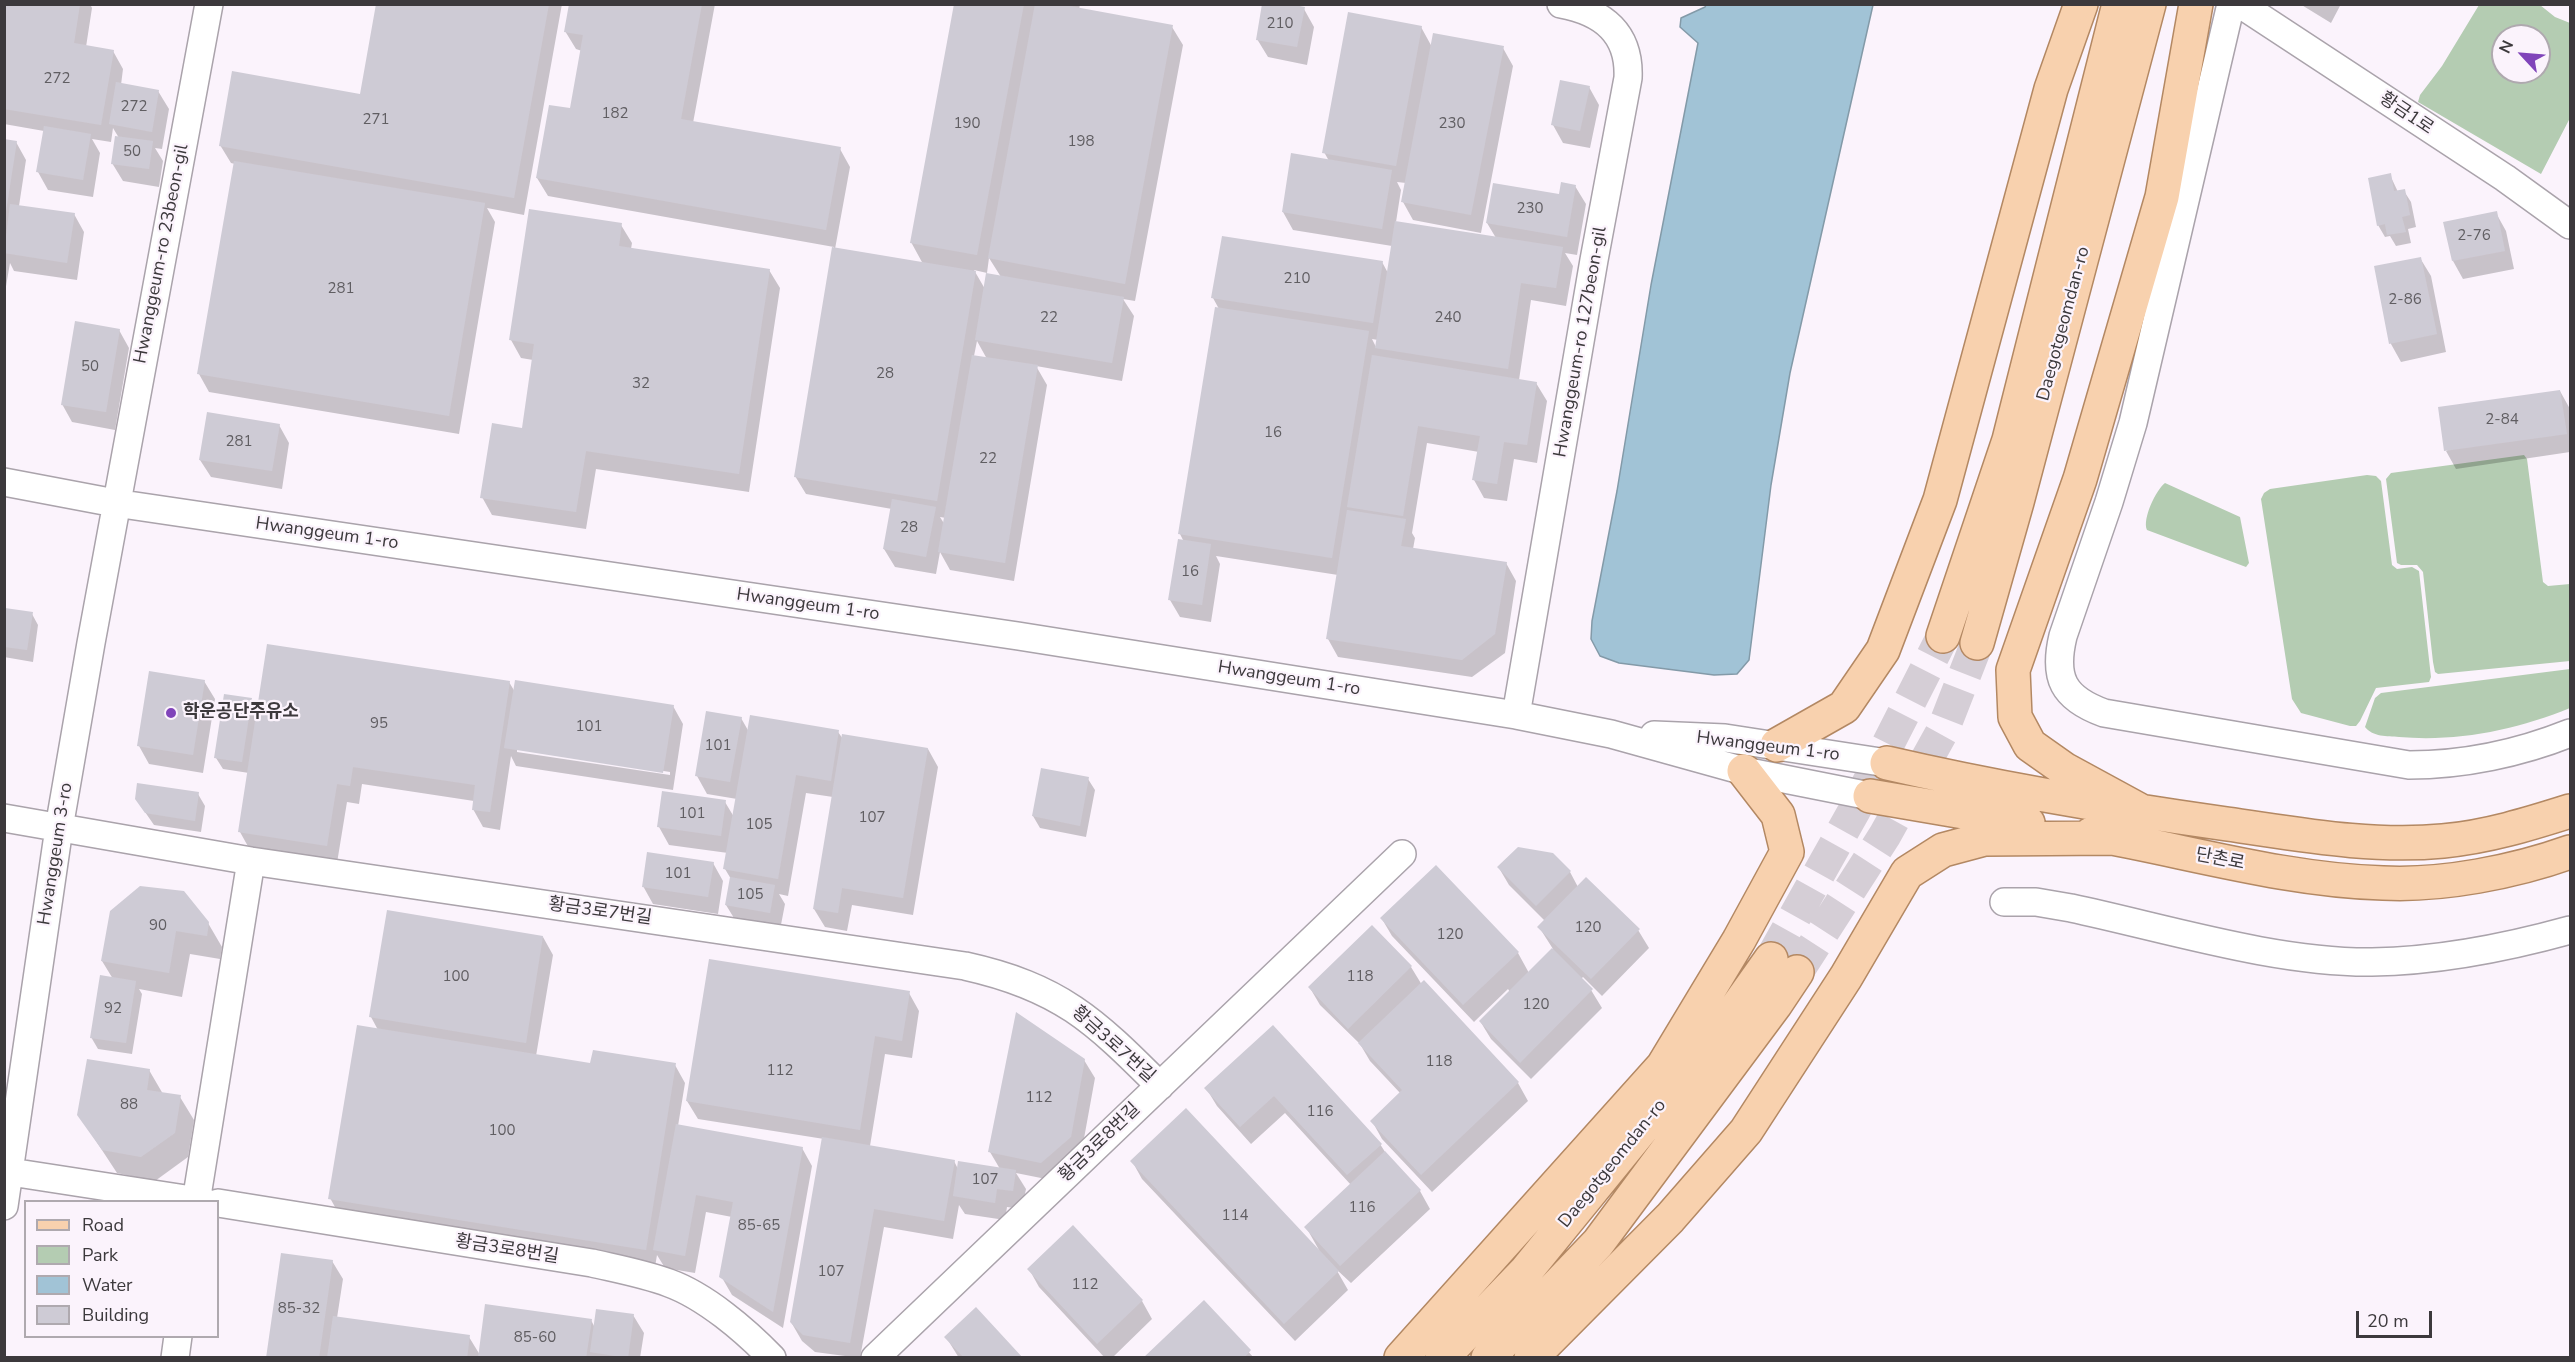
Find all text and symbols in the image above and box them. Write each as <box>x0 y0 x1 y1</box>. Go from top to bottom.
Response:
house number: 210 <box>1267 15 1293 33</box>
north arrow <box>2491 24 2551 84</box>
text: N <box>2494 37 2519 57</box>
house number: 272 <box>44 70 70 88</box>
street label: 황금1로 <box>2375 88 2437 140</box>
house number: 272 <box>121 98 147 116</box>
house number: 182 <box>602 105 628 123</box>
house number: 271 <box>363 111 389 129</box>
house number: 190 <box>954 115 980 133</box>
house number: 230 <box>1439 115 1465 133</box>
house number: 198 <box>1068 133 1094 151</box>
street label: Hwanggeum-ro 23beon-gil <box>130 142 194 366</box>
house number: 50 <box>123 143 141 161</box>
house number: 230 <box>1517 200 1543 218</box>
street label: Hwanggeum-ro 127beon-gil <box>1550 225 1612 459</box>
house number: 2-76 <box>2457 227 2491 245</box>
street label: Daegotgeomdan-ro <box>2033 244 2095 404</box>
house number: 210 <box>1284 270 1310 288</box>
house number: 281 <box>328 280 354 298</box>
house number: 2-86 <box>2388 291 2422 309</box>
house number: 22 <box>1040 309 1058 327</box>
house number: 240 <box>1435 309 1461 327</box>
house number: 50 <box>81 358 99 376</box>
house number: 28 <box>876 365 894 383</box>
house number: 32 <box>632 375 650 393</box>
house number: 2-84 <box>2485 411 2519 429</box>
house number: 16 <box>1264 424 1282 442</box>
house number: 281 <box>226 433 252 451</box>
house number: 22 <box>979 450 997 468</box>
street label: Hwanggeum 1-ro <box>254 513 400 555</box>
house number: 28 <box>900 519 918 537</box>
house number: 16 <box>1181 563 1199 581</box>
street label: Hwanggeum 1-ro <box>735 584 881 626</box>
street label: Hwanggeum 1-ro <box>1216 657 1362 701</box>
place label: 학운공단주유소 <box>183 702 299 724</box>
marker: 학운공단주유소 <box>164 706 178 720</box>
house number: 95 <box>370 715 388 733</box>
house number: 101 <box>576 718 602 736</box>
street label: Hwanggeum 1-ro <box>1695 728 1841 766</box>
house number: 101 <box>705 737 731 755</box>
street label: Hwanggeum 3-ro <box>34 781 78 927</box>
house number: 101 <box>679 805 705 823</box>
house number: 107 <box>859 809 885 827</box>
house number: 105 <box>746 816 772 834</box>
street label: 단촌로 <box>2194 845 2246 875</box>
house number: 101 <box>665 865 691 883</box>
house number: 105 <box>737 886 763 904</box>
street label: 황금3로7번길 <box>547 894 653 930</box>
house number: 90 <box>149 917 167 935</box>
house number: 120 <box>1575 919 1601 937</box>
house number: 120 <box>1437 926 1463 944</box>
house number: 100 <box>443 968 469 986</box>
house number: 118 <box>1347 968 1373 986</box>
house number: 120 <box>1523 996 1549 1014</box>
house number: 92 <box>104 1000 122 1018</box>
street label: 황금3로7번길 <box>1067 1002 1159 1088</box>
house number: 118 <box>1426 1053 1452 1071</box>
house number: 112 <box>767 1062 793 1080</box>
house number: 112 <box>1026 1089 1052 1107</box>
street label: Daegotgeomdan-ro <box>1555 1095 1671 1233</box>
house number: 88 <box>120 1096 138 1114</box>
street label: 황금3로8번길 <box>1055 1099 1145 1187</box>
house number: 116 <box>1307 1103 1333 1121</box>
house number: 100 <box>489 1122 515 1140</box>
house number: 107 <box>972 1171 998 1189</box>
house number: 116 <box>1349 1199 1375 1217</box>
legend <box>24 1200 219 1338</box>
house number: 114 <box>1222 1207 1248 1225</box>
text: Road <box>82 1213 124 1237</box>
house number: 85-65 <box>738 1217 780 1235</box>
street label: 황금3로8번길 <box>454 1231 560 1269</box>
text: Park <box>82 1243 118 1267</box>
house number: 107 <box>818 1263 844 1281</box>
text: Water <box>82 1273 133 1297</box>
house number: 112 <box>1072 1276 1098 1294</box>
scale bar <box>2359 1299 2436 1337</box>
house number: 85-32 <box>278 1300 320 1318</box>
text: Building <box>82 1303 149 1327</box>
text: 20 m <box>2367 1309 2409 1333</box>
house number: 85-60 <box>514 1329 556 1347</box>

